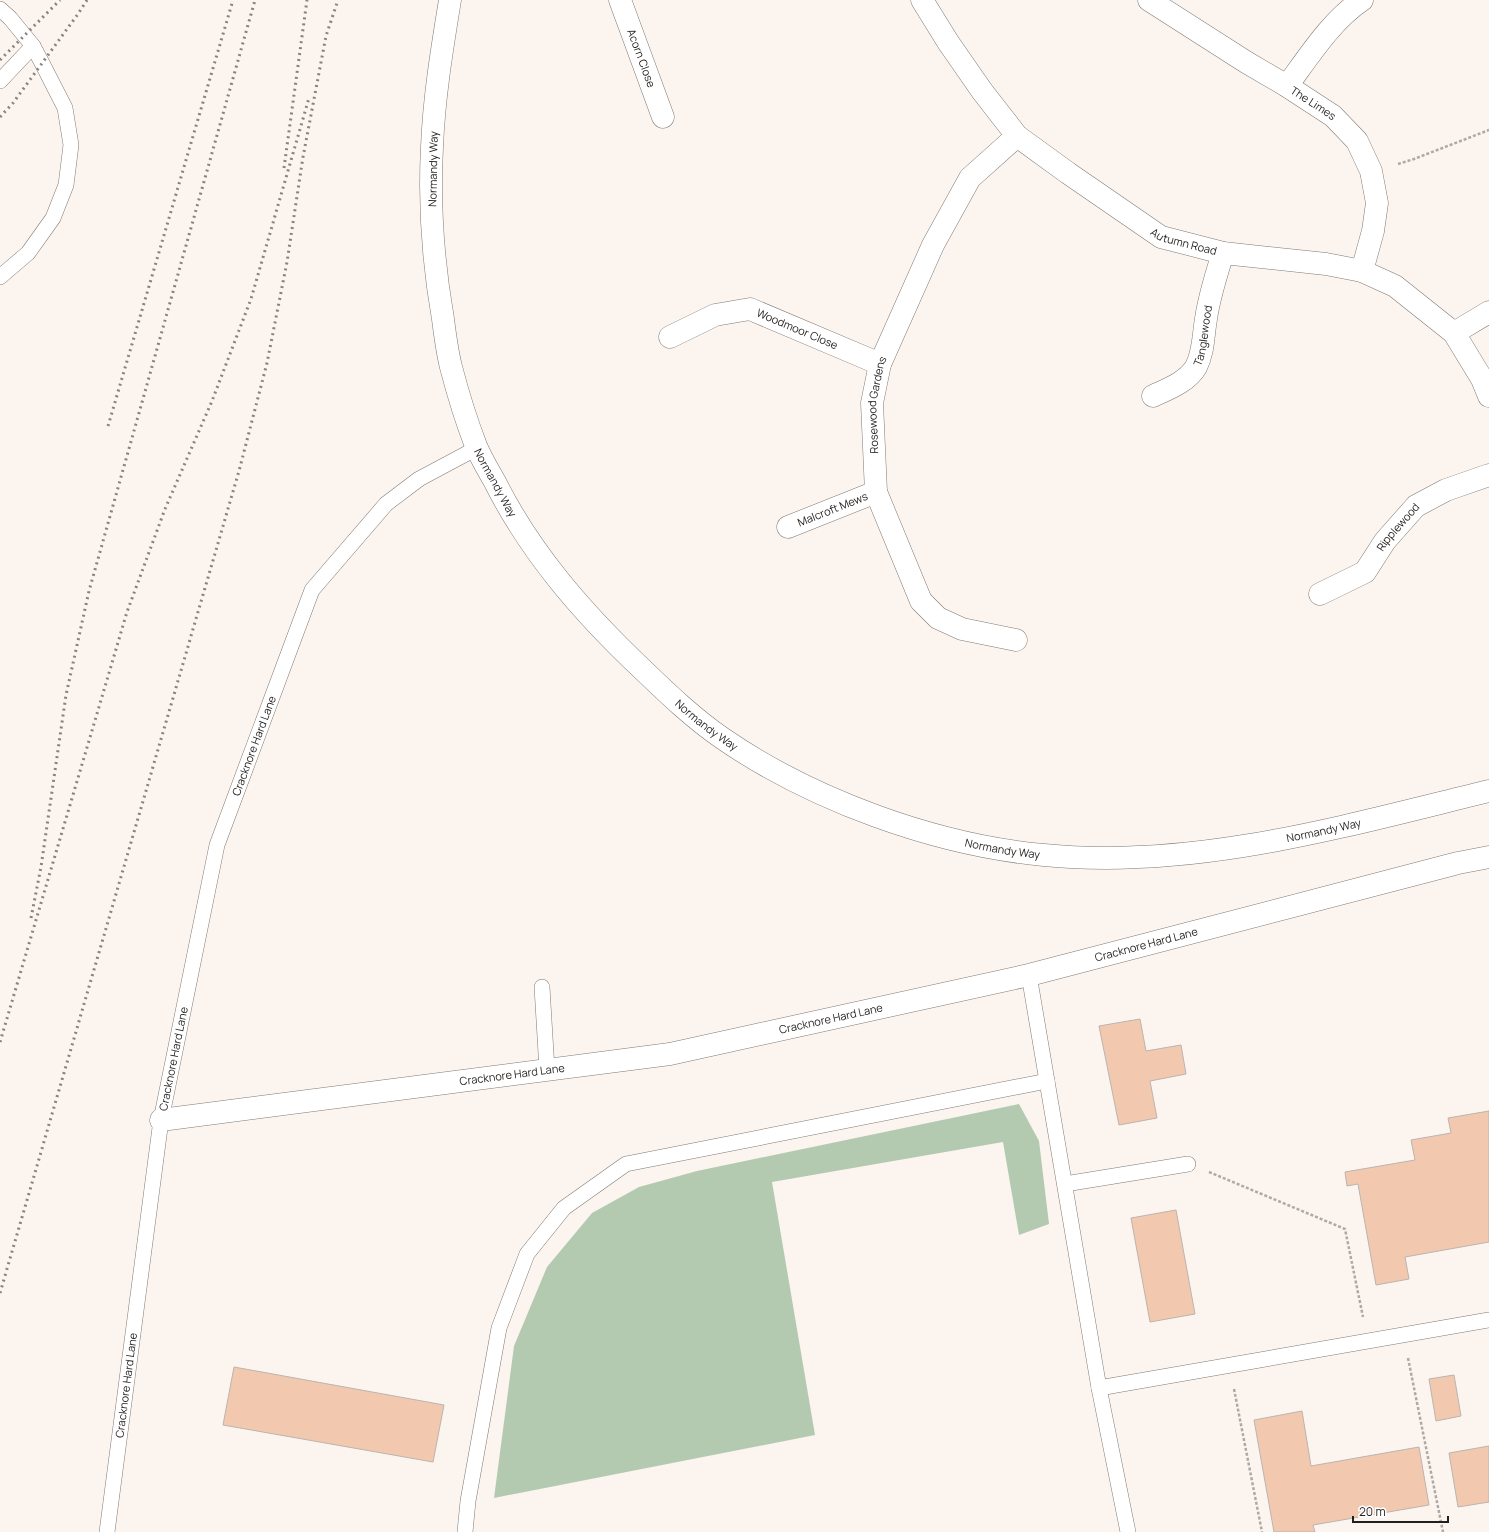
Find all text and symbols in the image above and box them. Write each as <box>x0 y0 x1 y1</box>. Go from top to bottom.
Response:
street label: Acorn Close <box>624 27 660 90</box>
street label: The Limes <box>1288 82 1339 123</box>
street label: Normandy Way <box>424 131 441 207</box>
street label: Autumn Road <box>1148 224 1219 258</box>
street label: Tanglewood <box>1189 304 1215 368</box>
street label: Woodmoor Close <box>755 305 841 353</box>
street label: Rosewood Gardens <box>864 353 890 454</box>
street label: Normandy Way <box>471 446 521 520</box>
street label: Malcroft Mews <box>795 488 870 530</box>
street label: Ripplewood <box>1373 499 1422 554</box>
street label: Cracknore Hard Lane <box>228 693 279 798</box>
street label: Normandy Way <box>672 696 741 754</box>
street label: Normandy Way <box>1285 815 1363 845</box>
street label: Normandy Way <box>964 835 1041 862</box>
street label: Cracknore Hard Lane <box>1093 923 1200 965</box>
street label: Cracknore Hard Lane <box>778 999 885 1037</box>
street label: Cracknore Hard Lane <box>155 1005 191 1112</box>
street label: Cracknore Hard Lane <box>459 1060 566 1088</box>
street label: Cracknore Hard Lane <box>111 1331 140 1439</box>
scale bar <box>1353 1498 1448 1524</box>
text: 20 m <box>1359 1503 1386 1520</box>

